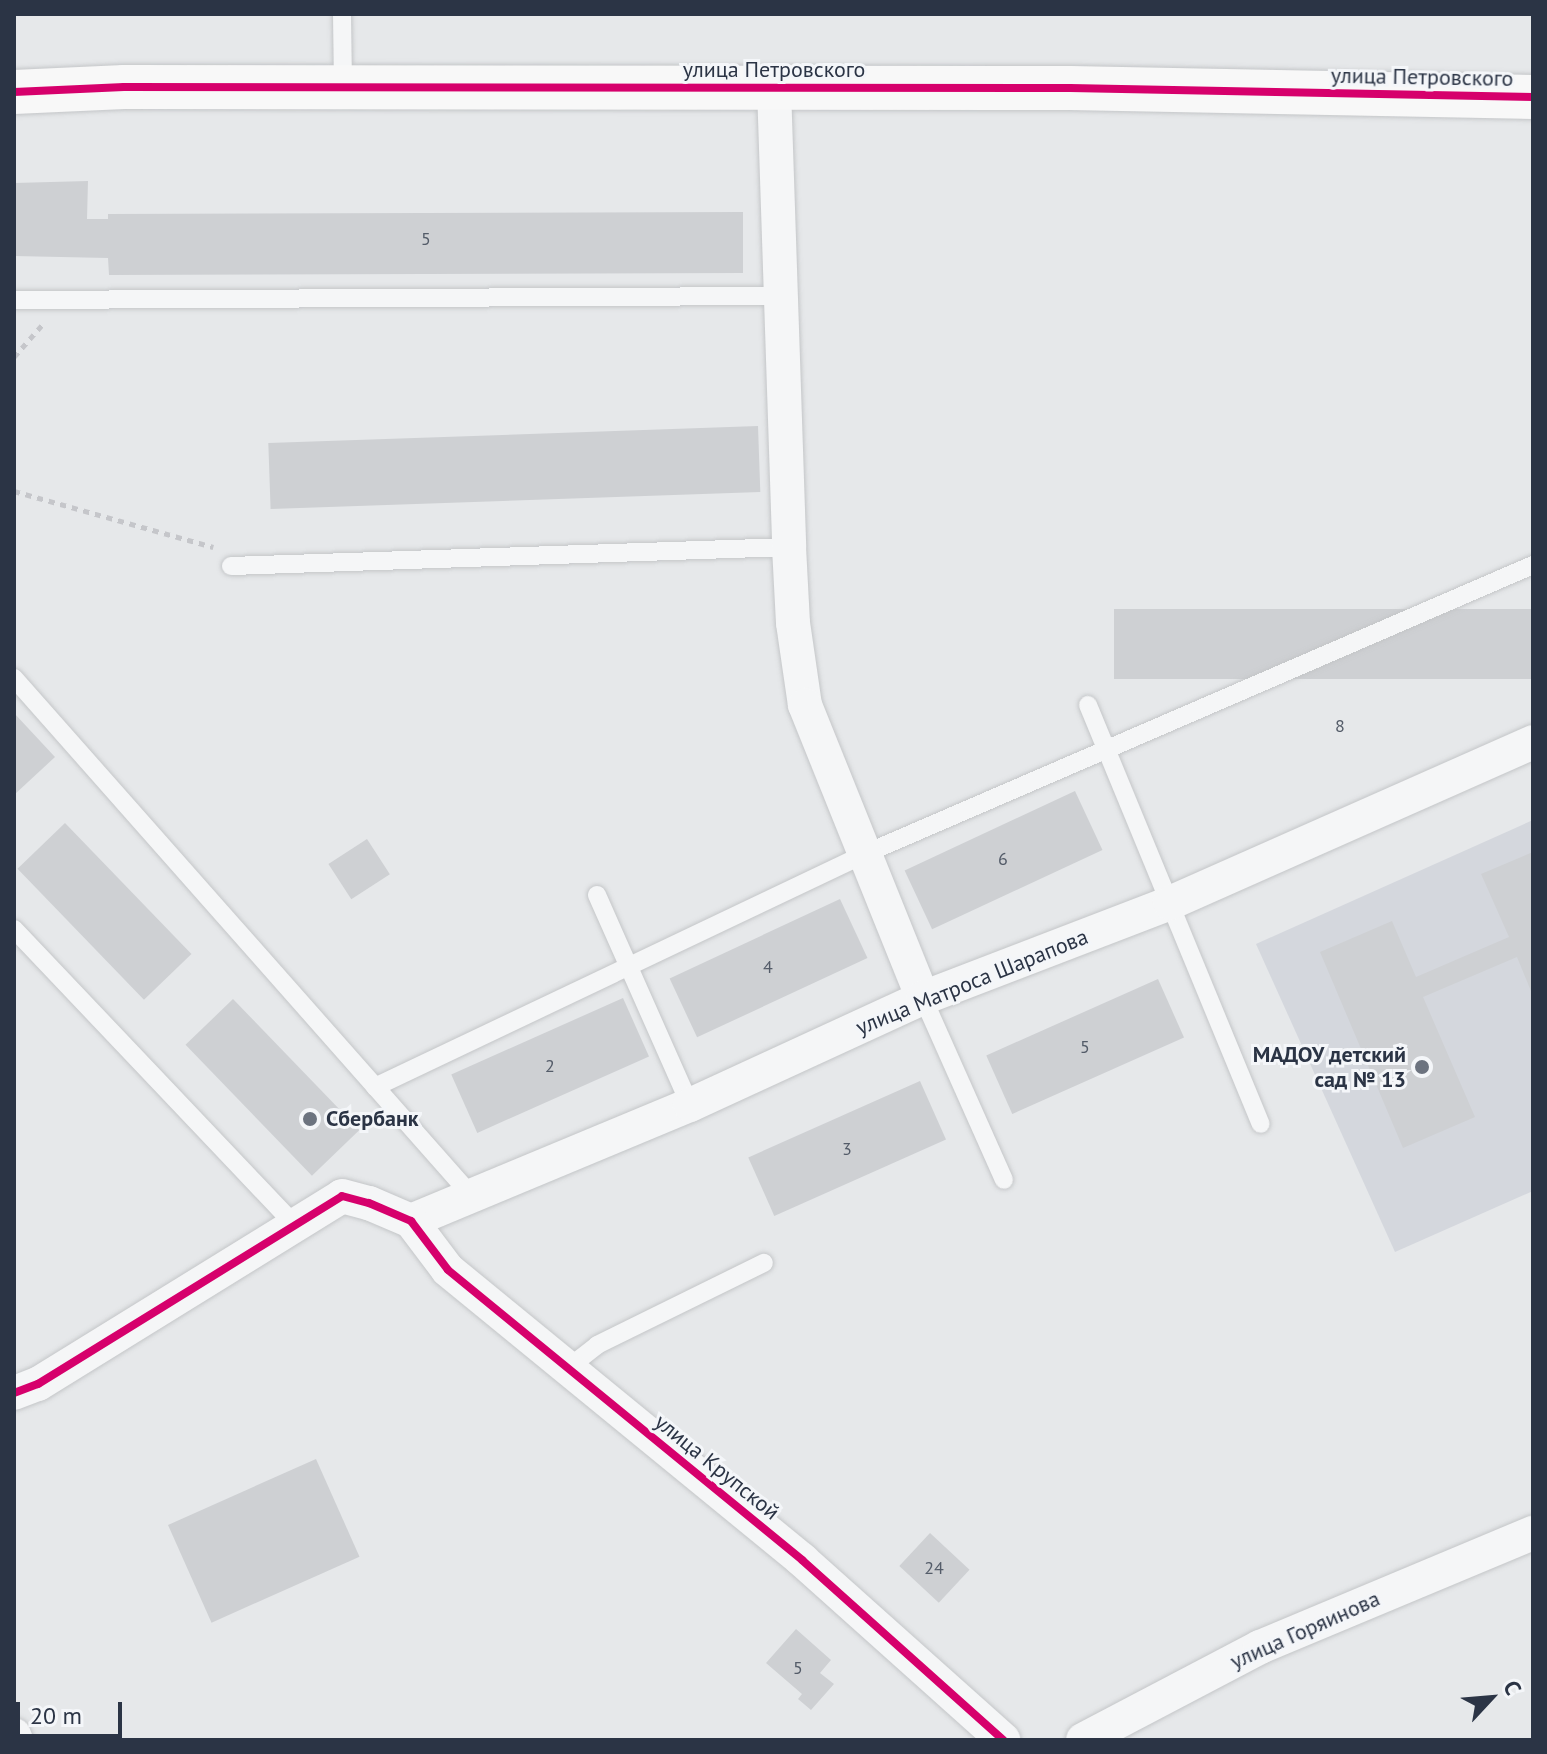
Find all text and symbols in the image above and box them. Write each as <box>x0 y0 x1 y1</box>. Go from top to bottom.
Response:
street label: улица Петровского <box>683 57 865 83</box>
street label: улица Петровского <box>1331 62 1513 92</box>
house number: 5 <box>421 228 431 250</box>
house number: 8 <box>1335 715 1345 737</box>
house number: 6 <box>998 848 1008 870</box>
street label: улица Матроса Шарапова <box>852 923 1092 1041</box>
house number: 4 <box>763 956 773 978</box>
house number: 5 <box>1080 1036 1090 1058</box>
place label: МАДОУ детский сад № 13 <box>1252 1041 1406 1092</box>
house number: 2 <box>545 1055 555 1077</box>
marker: МАДОУ детский сад № 13 <box>1413 1058 1431 1076</box>
place label: Сбербанк <box>326 1106 418 1132</box>
marker: Сбербанк <box>301 1110 319 1128</box>
house number: 3 <box>842 1138 852 1160</box>
street label: улица Крупской <box>649 1409 785 1525</box>
house number: 24 <box>924 1557 944 1579</box>
street label: улица Горяинова <box>1226 1585 1384 1675</box>
house number: 5 <box>793 1657 803 1679</box>
north arrow <box>1451 1658 1531 1738</box>
text: С <box>1497 1676 1528 1699</box>
scale bar <box>20 1686 126 1736</box>
text: 20 m <box>30 1700 82 1731</box>

